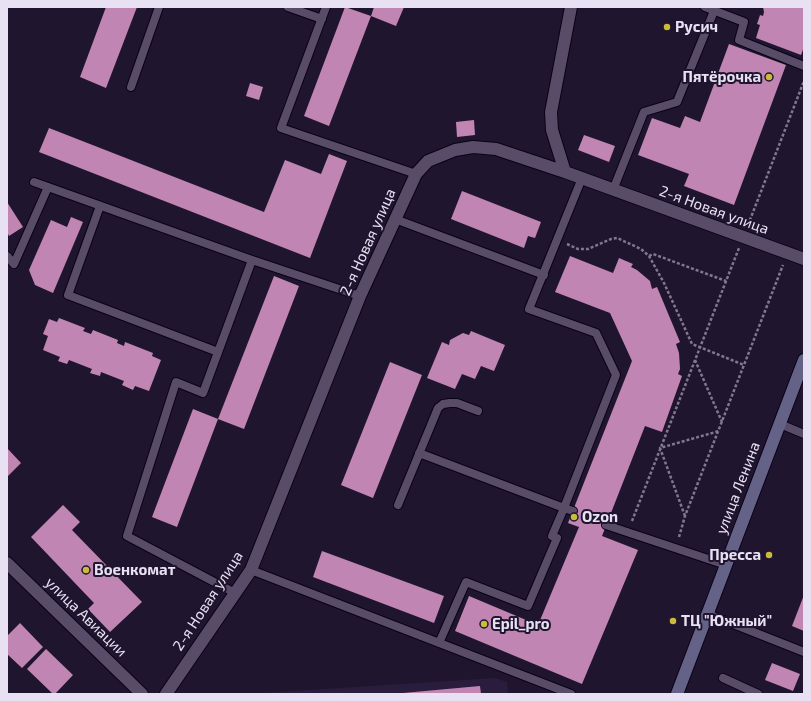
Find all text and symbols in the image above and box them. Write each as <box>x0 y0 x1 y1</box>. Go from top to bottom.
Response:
place label: Русич <box>675 18 718 36</box>
marker: Русич <box>662 22 672 32</box>
place label: Пятёрочка <box>682 68 761 86</box>
marker: Пятёрочка <box>764 72 774 82</box>
street label: 2-я Новая улица <box>657 182 771 238</box>
street label: 2-я Новая улица <box>336 186 400 298</box>
street label: улица Ленина <box>712 439 764 537</box>
place label: Ozon <box>582 508 618 526</box>
marker: Ozon <box>569 512 579 522</box>
place label: Пресса <box>709 546 761 564</box>
street label: 2-я Новая улица <box>169 548 247 654</box>
marker: Пресса <box>764 550 774 560</box>
place label: Военкомат <box>94 561 175 579</box>
marker: Военкомат <box>81 565 91 575</box>
street label: улица Авиации <box>41 574 131 660</box>
place label: ТЦ "Южный" <box>681 612 772 630</box>
place label: Epil_pro <box>492 615 550 633</box>
marker: ТЦ "Южный" <box>668 616 678 626</box>
marker: Epil_pro <box>479 619 489 629</box>

